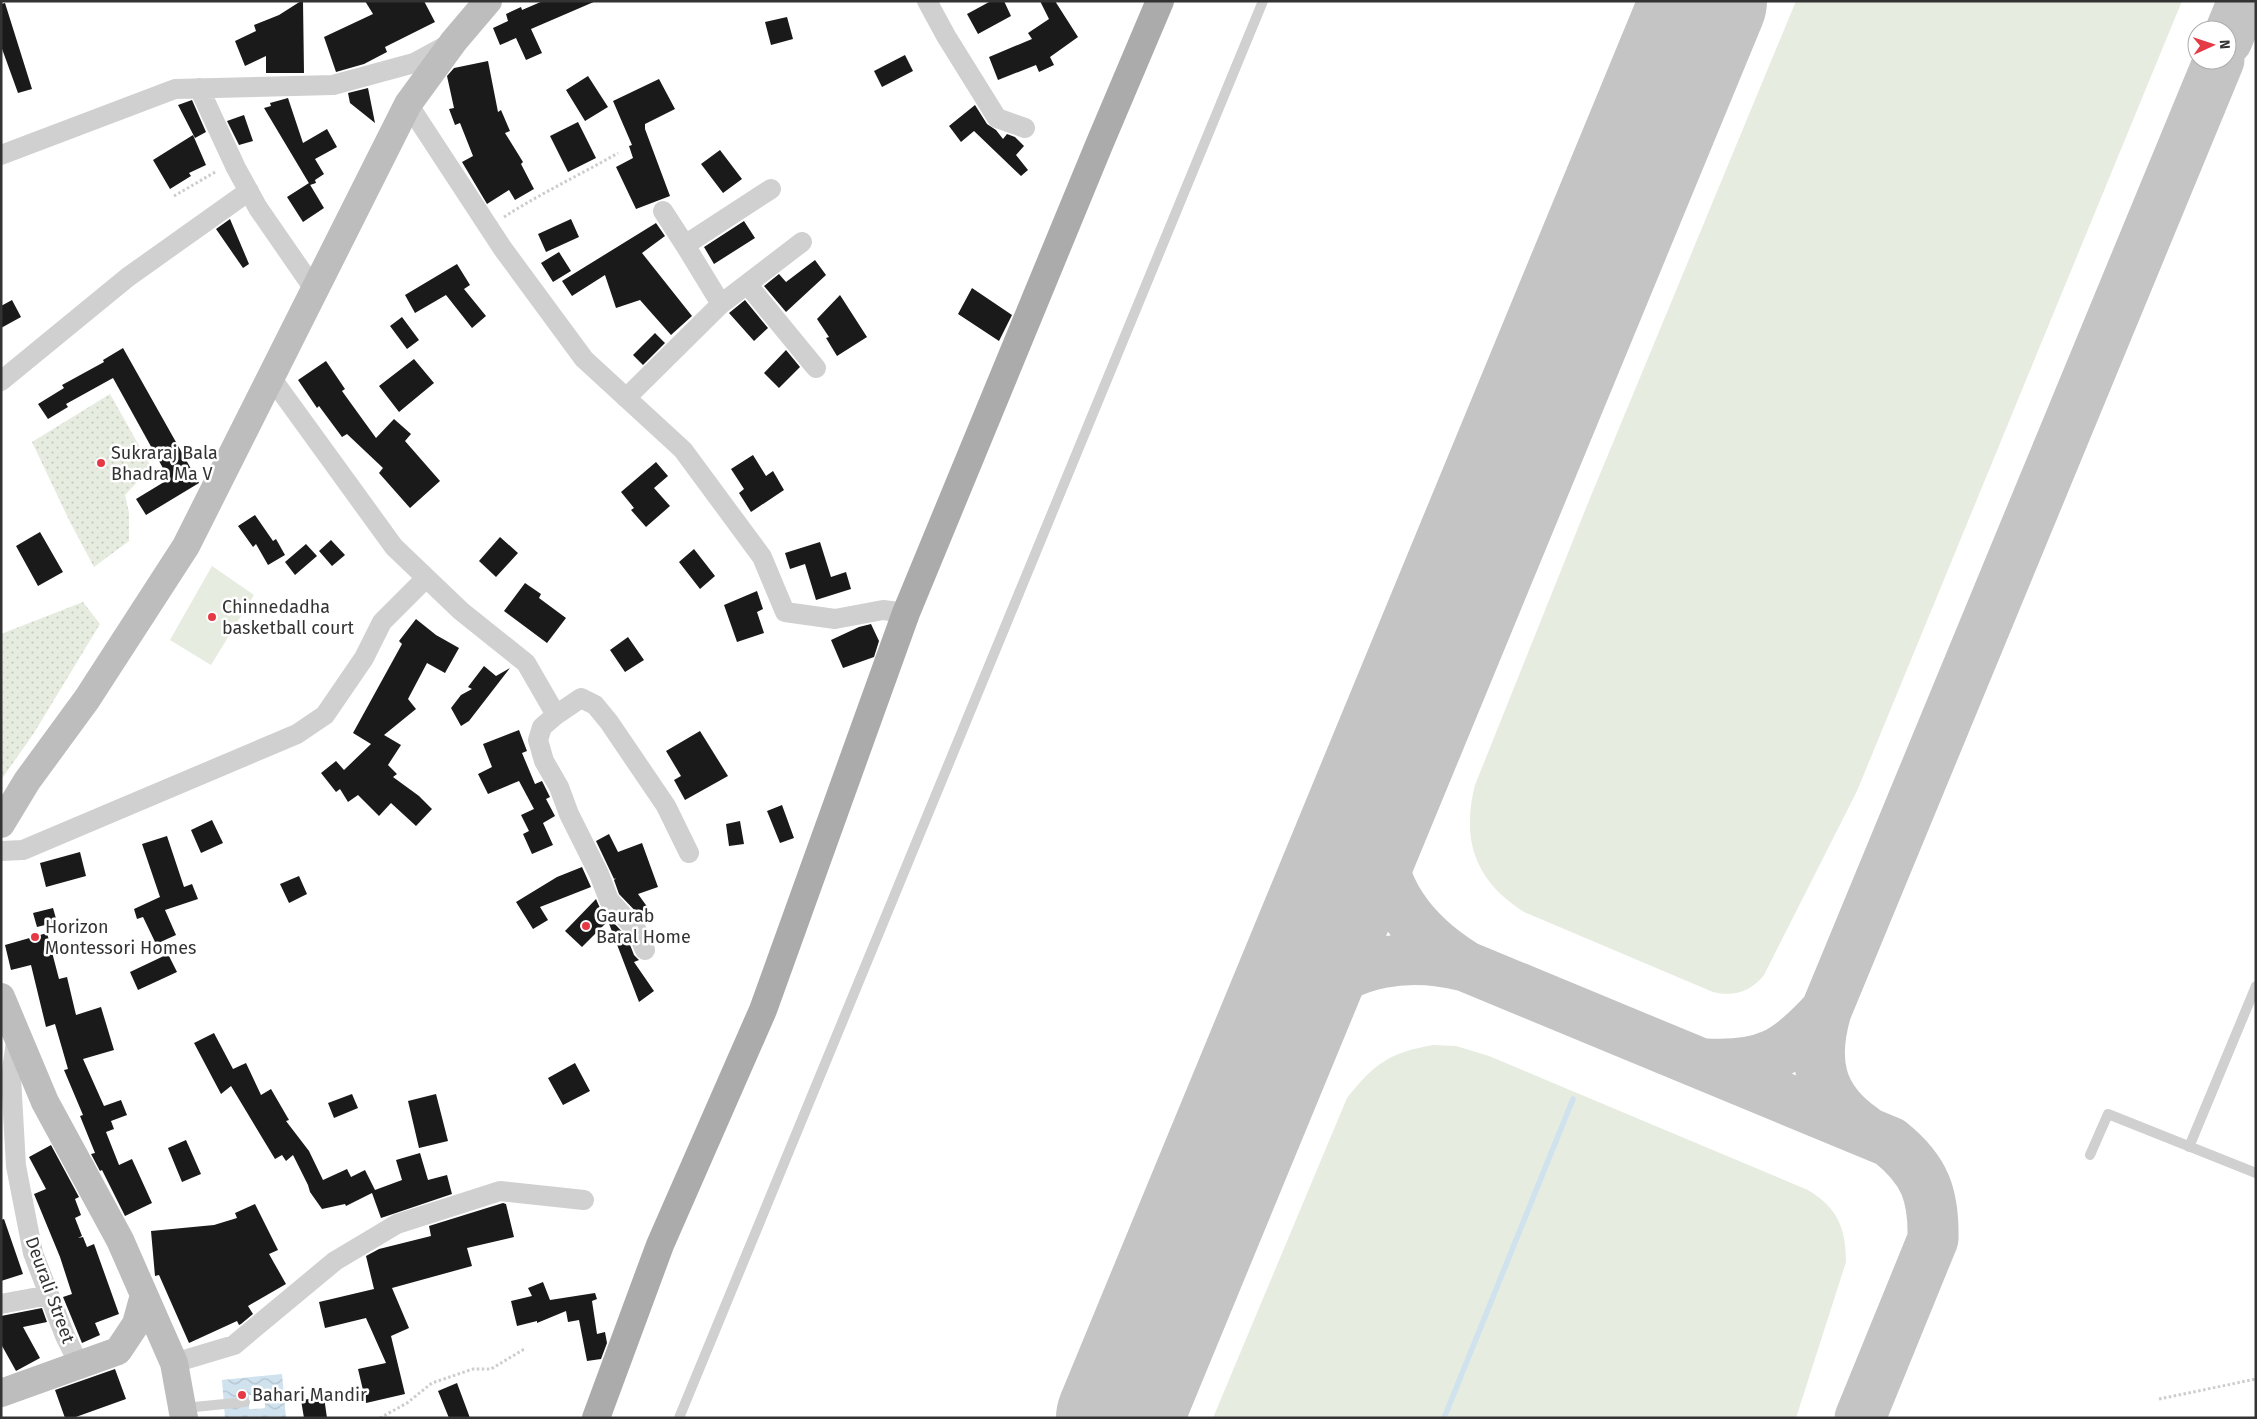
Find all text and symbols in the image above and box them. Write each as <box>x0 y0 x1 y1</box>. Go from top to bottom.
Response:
north arrow <box>2187 20 2237 70</box>
text: N <box>2216 39 2233 49</box>
place label: Sukraraj Bala Bhadra Ma V <box>111 442 218 485</box>
marker: Sukraraj Bala Bhadra Ma V <box>95 457 107 469</box>
place label: Chinnedadha basketball court <box>222 596 355 639</box>
marker: Chinnedadha basketball court <box>206 611 218 623</box>
place label: Gaurab Baral Home <box>596 905 691 948</box>
place label: Horizon Montessori Homes <box>45 916 196 959</box>
marker: Gaurab Baral Home <box>580 920 592 932</box>
marker: Horizon Montessori Homes <box>29 931 41 943</box>
street label: Deurali Street <box>21 1234 80 1347</box>
place label: Bahari Mandir <box>252 1384 367 1406</box>
marker: Bahari Mandir <box>236 1389 248 1401</box>

